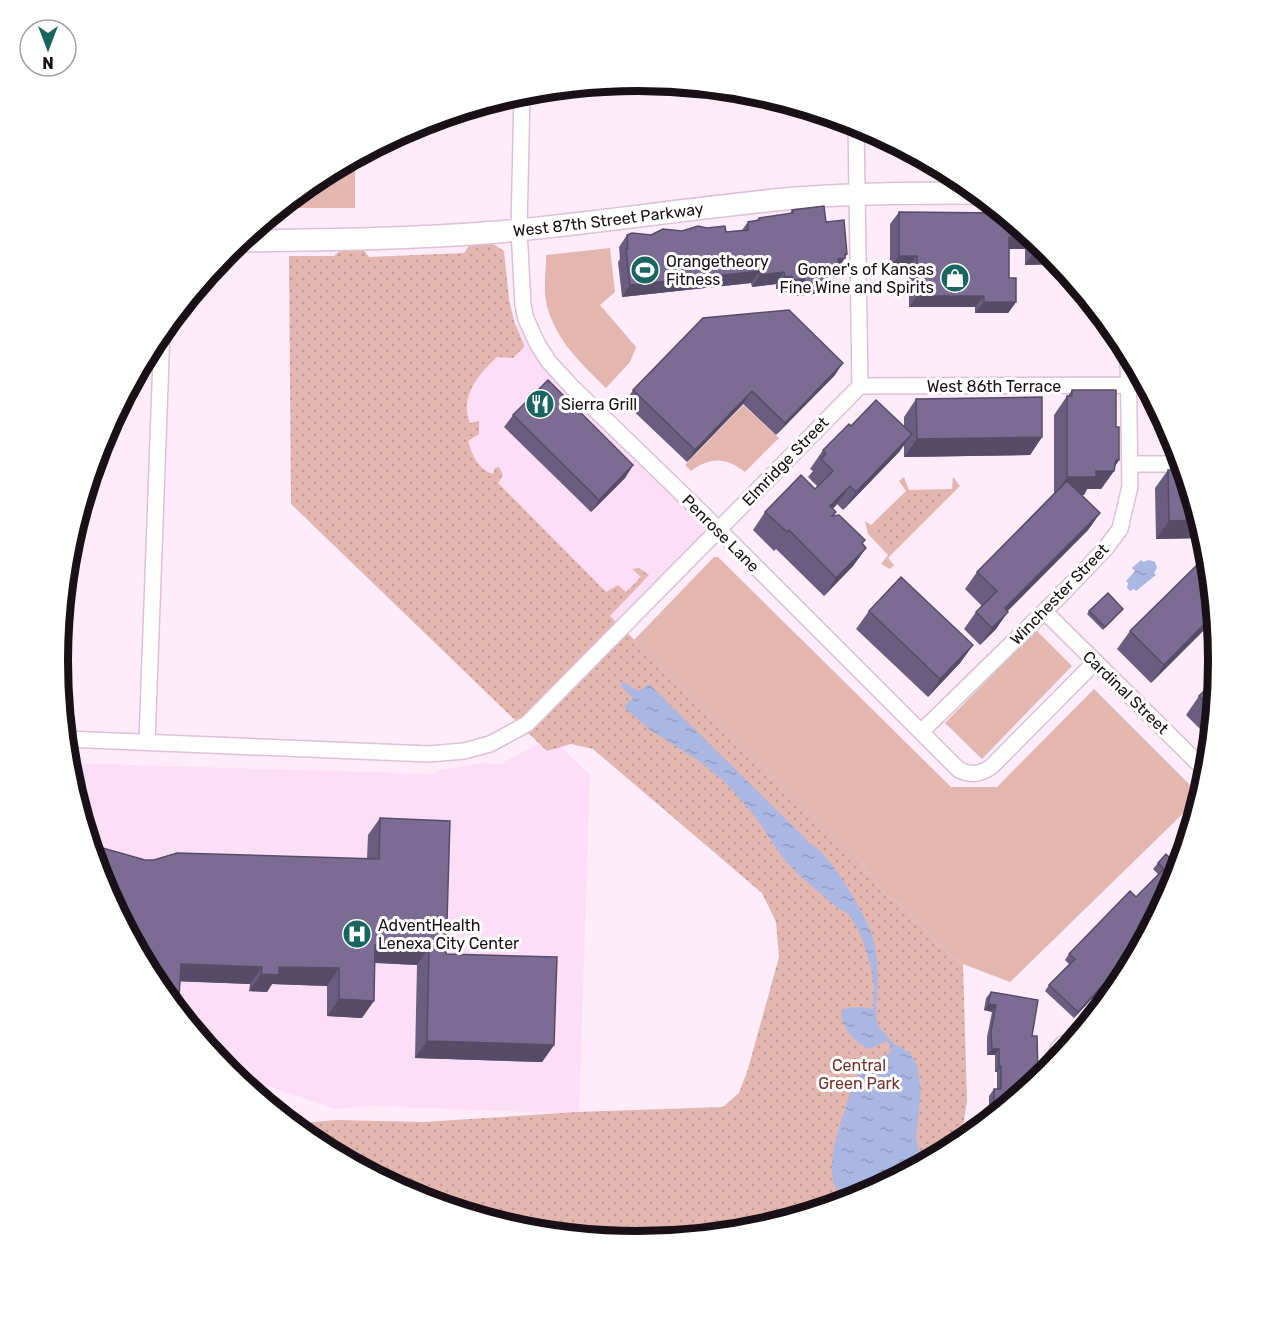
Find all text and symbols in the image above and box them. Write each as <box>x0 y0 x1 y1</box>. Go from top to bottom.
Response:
north arrow <box>18 18 78 78</box>
text: N <box>42 53 54 72</box>
street label: West 87th Street Parkway <box>512 199 705 241</box>
place label: Orangetheory Fitness <box>666 252 769 289</box>
sports icon: Orangetheory Fitness <box>629 254 661 286</box>
place label: Gomer's of Kansas Fine Wine and Spirits <box>780 260 934 297</box>
shop icon: Gomer's of Kansas Fine Wine and Spirits <box>939 262 971 294</box>
street label: West 86th Terrace <box>927 377 1061 396</box>
restaurant icon: Sierra Grill <box>524 388 556 420</box>
place label: Sierra Grill <box>561 395 637 414</box>
street label: Elmridge Street <box>738 413 832 510</box>
street label: Penrose Lane <box>678 491 763 576</box>
street label: Winchester Street <box>1006 540 1112 649</box>
street label: Cardinal Street <box>1079 647 1172 738</box>
place label: AdventHealth Lenexa City Center <box>378 916 519 953</box>
hospital icon: AdventHealth Lenexa City Center <box>341 918 373 950</box>
park label: Central Green Park <box>818 1056 901 1093</box>

